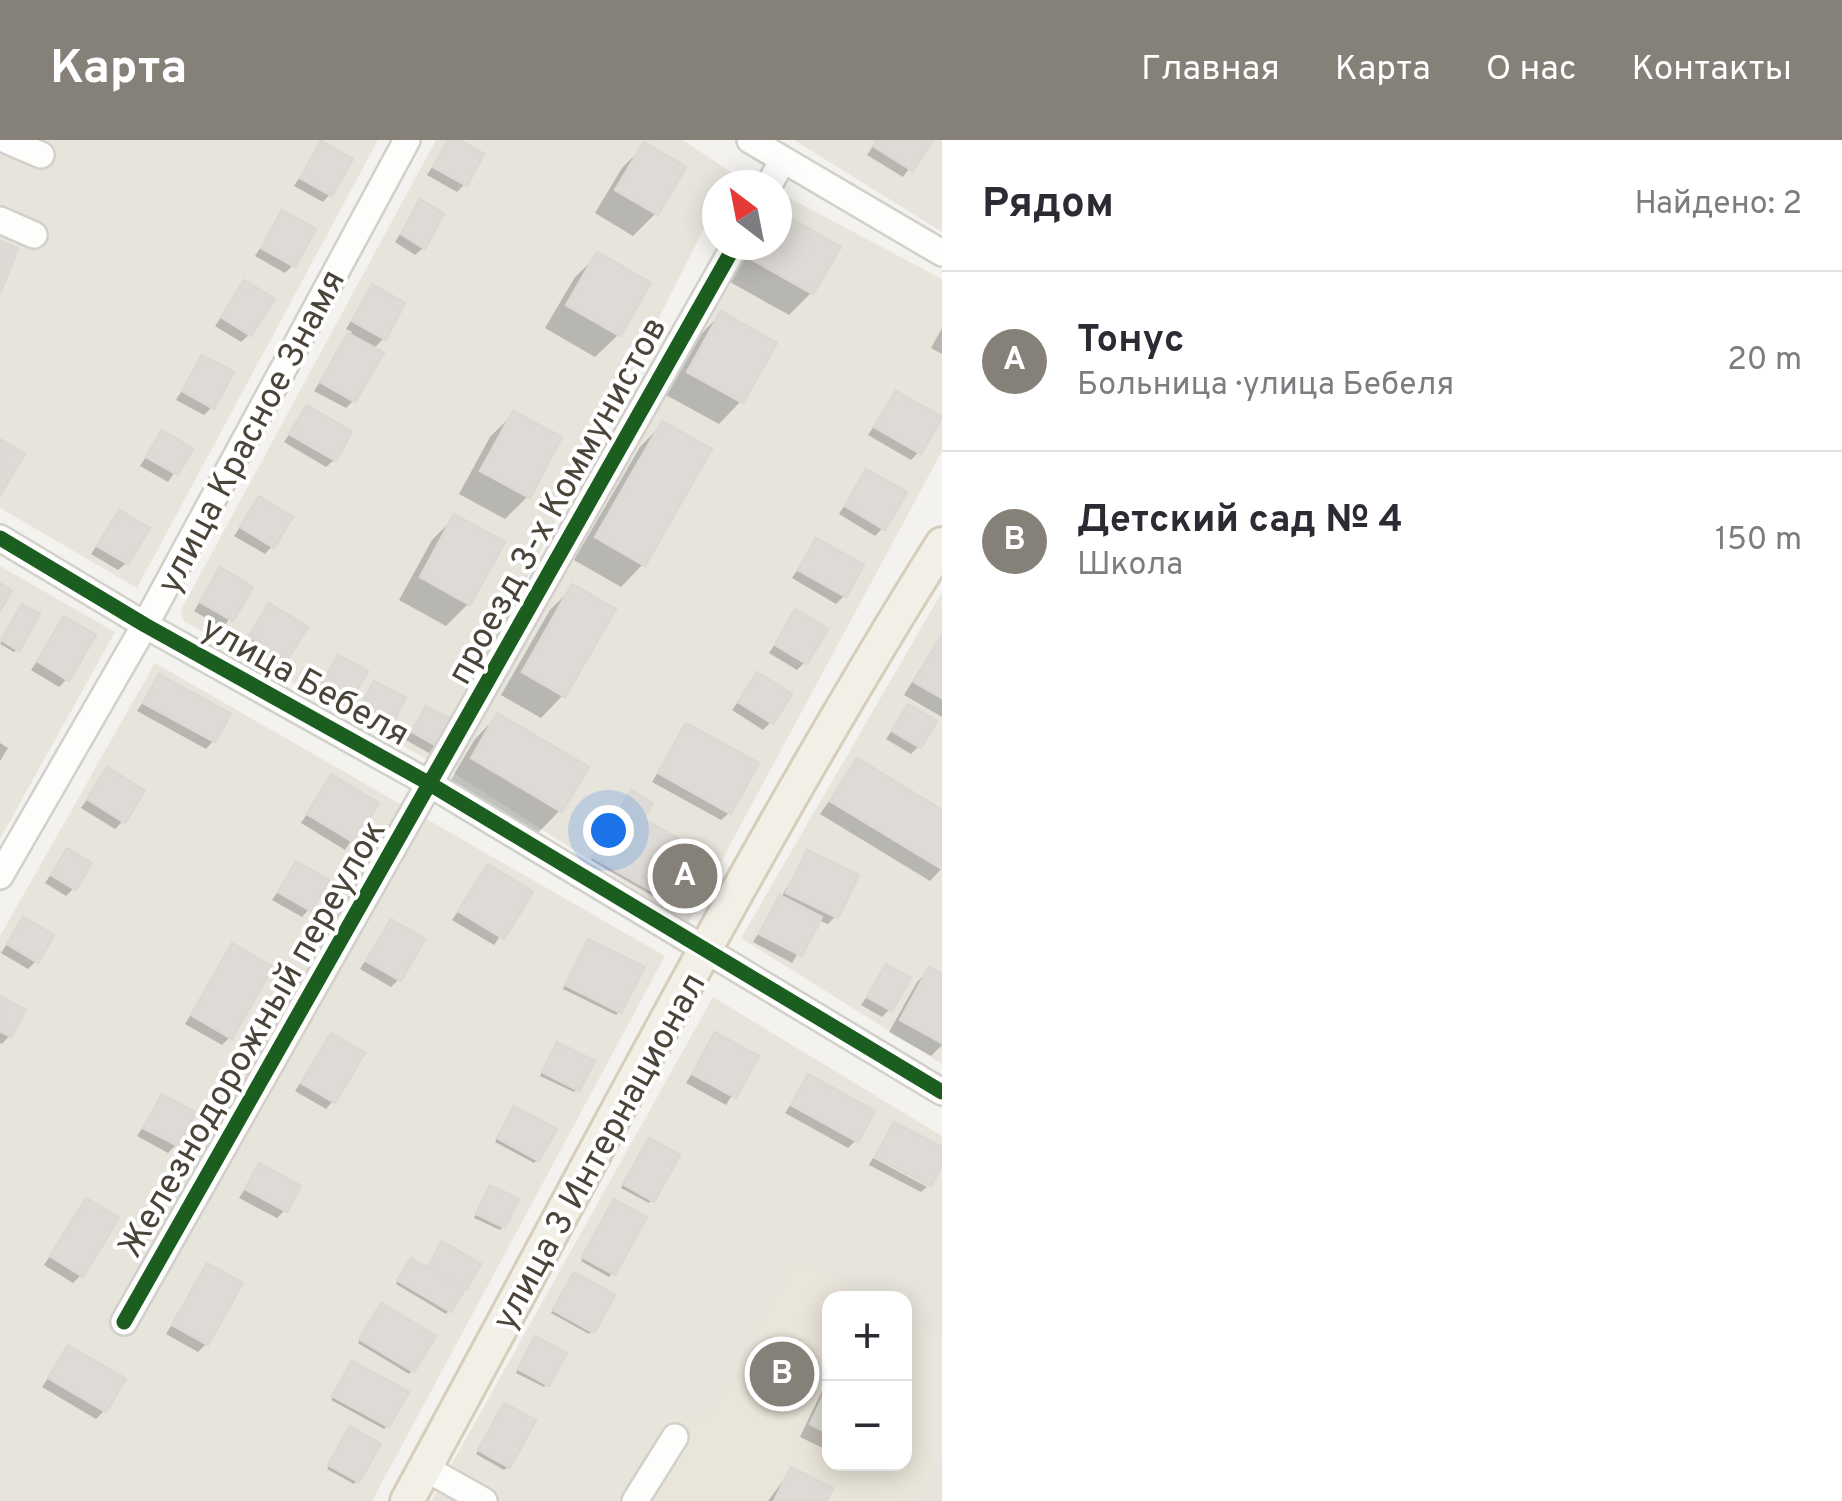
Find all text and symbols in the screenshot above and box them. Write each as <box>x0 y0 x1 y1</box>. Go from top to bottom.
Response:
text: Карта <box>50 40 187 100</box>
text: Главная <box>1141 48 1280 92</box>
text: Карта <box>1335 48 1431 92</box>
text: О нас <box>1486 48 1577 92</box>
text: Контакты <box>1632 48 1792 92</box>
north arrow <box>702 170 792 260</box>
text: Рядом <box>982 179 1114 232</box>
text: Найдено: 2 <box>1635 185 1802 225</box>
street label: улица Красное Знамя <box>149 263 357 602</box>
street label: проезд 3-х Коммунистов <box>439 310 678 693</box>
text: Тонус <box>1077 317 1184 366</box>
text: A <box>1003 341 1026 381</box>
text: 20 m <box>1727 341 1802 381</box>
text: Больница · улица Бебеля <box>1077 366 1454 406</box>
text: Детский сад № 4 <box>1077 497 1403 546</box>
text: B <box>1003 521 1026 561</box>
text: 150 m <box>1715 521 1802 561</box>
text: Школа <box>1077 546 1183 586</box>
street label: улица Бебеля <box>193 607 416 758</box>
your location <box>583 805 634 856</box>
street label: Железнодорожный переулок <box>110 813 397 1266</box>
pin: A <box>652 838 718 914</box>
street label: улица 3 Интернационал <box>484 966 717 1339</box>
map controls <box>822 1291 912 1471</box>
button: + <box>822 1291 912 1381</box>
pin: B <box>750 1336 814 1412</box>
button: − <box>822 1381 912 1471</box>

